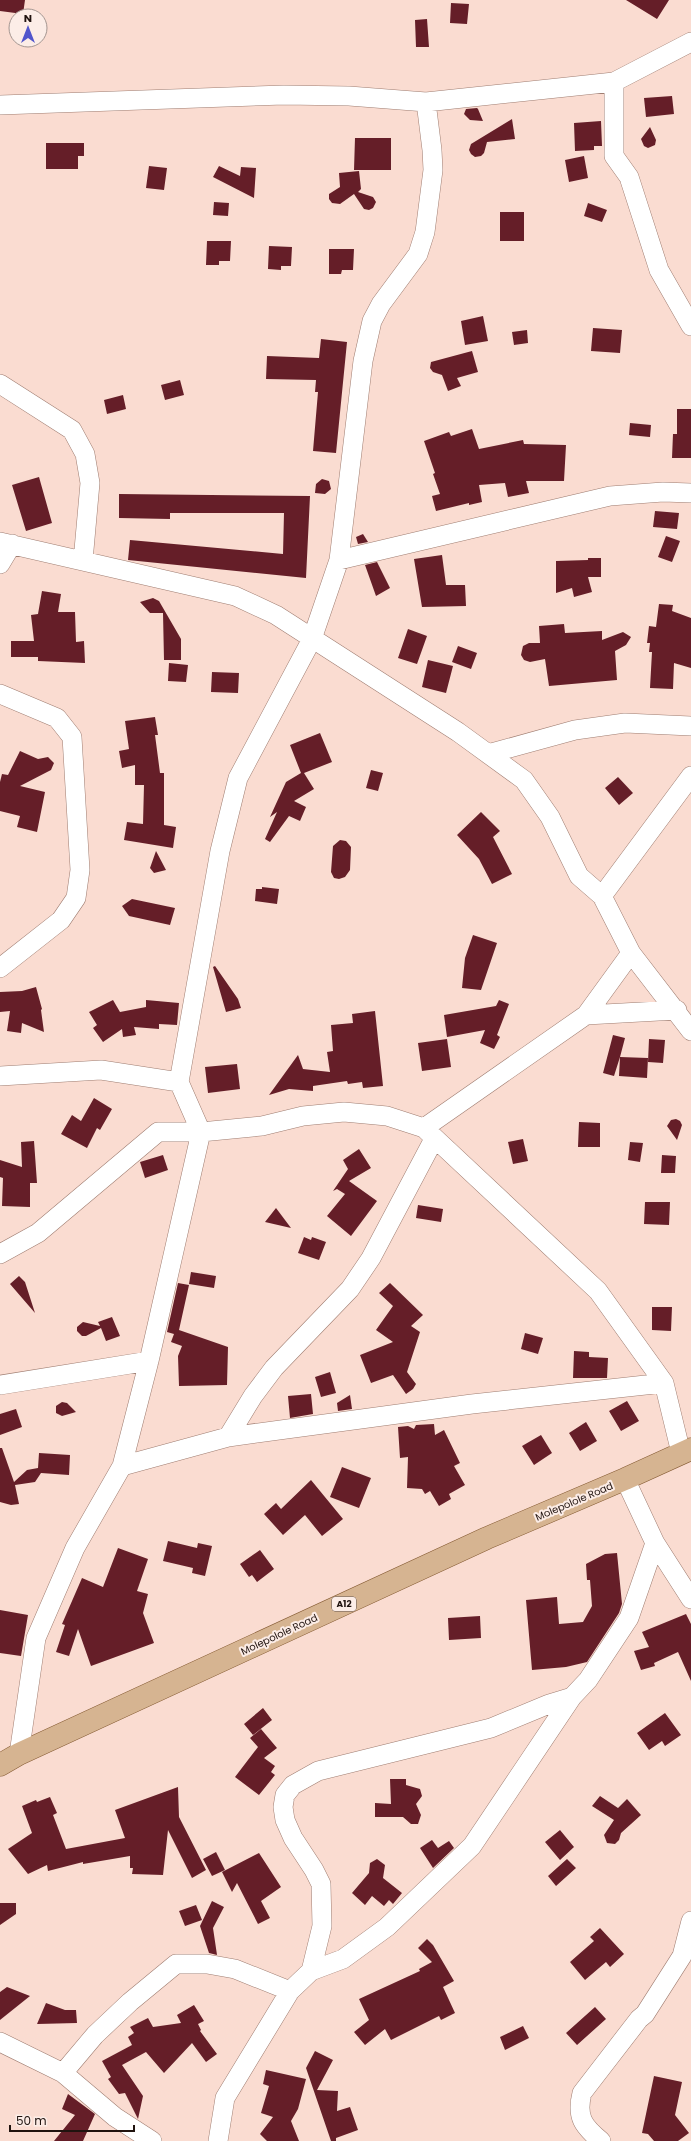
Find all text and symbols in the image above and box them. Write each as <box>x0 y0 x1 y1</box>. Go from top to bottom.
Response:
north arrow <box>8 8 48 48</box>
text: N <box>24 10 32 26</box>
street label: Molepolole Road <box>533 1478 615 1525</box>
road number: A12 <box>332 1597 356 1611</box>
street label: Molepolole Road <box>238 1610 320 1659</box>
scale bar <box>10 2107 134 2133</box>
text: 50 m <box>16 2112 47 2129</box>

